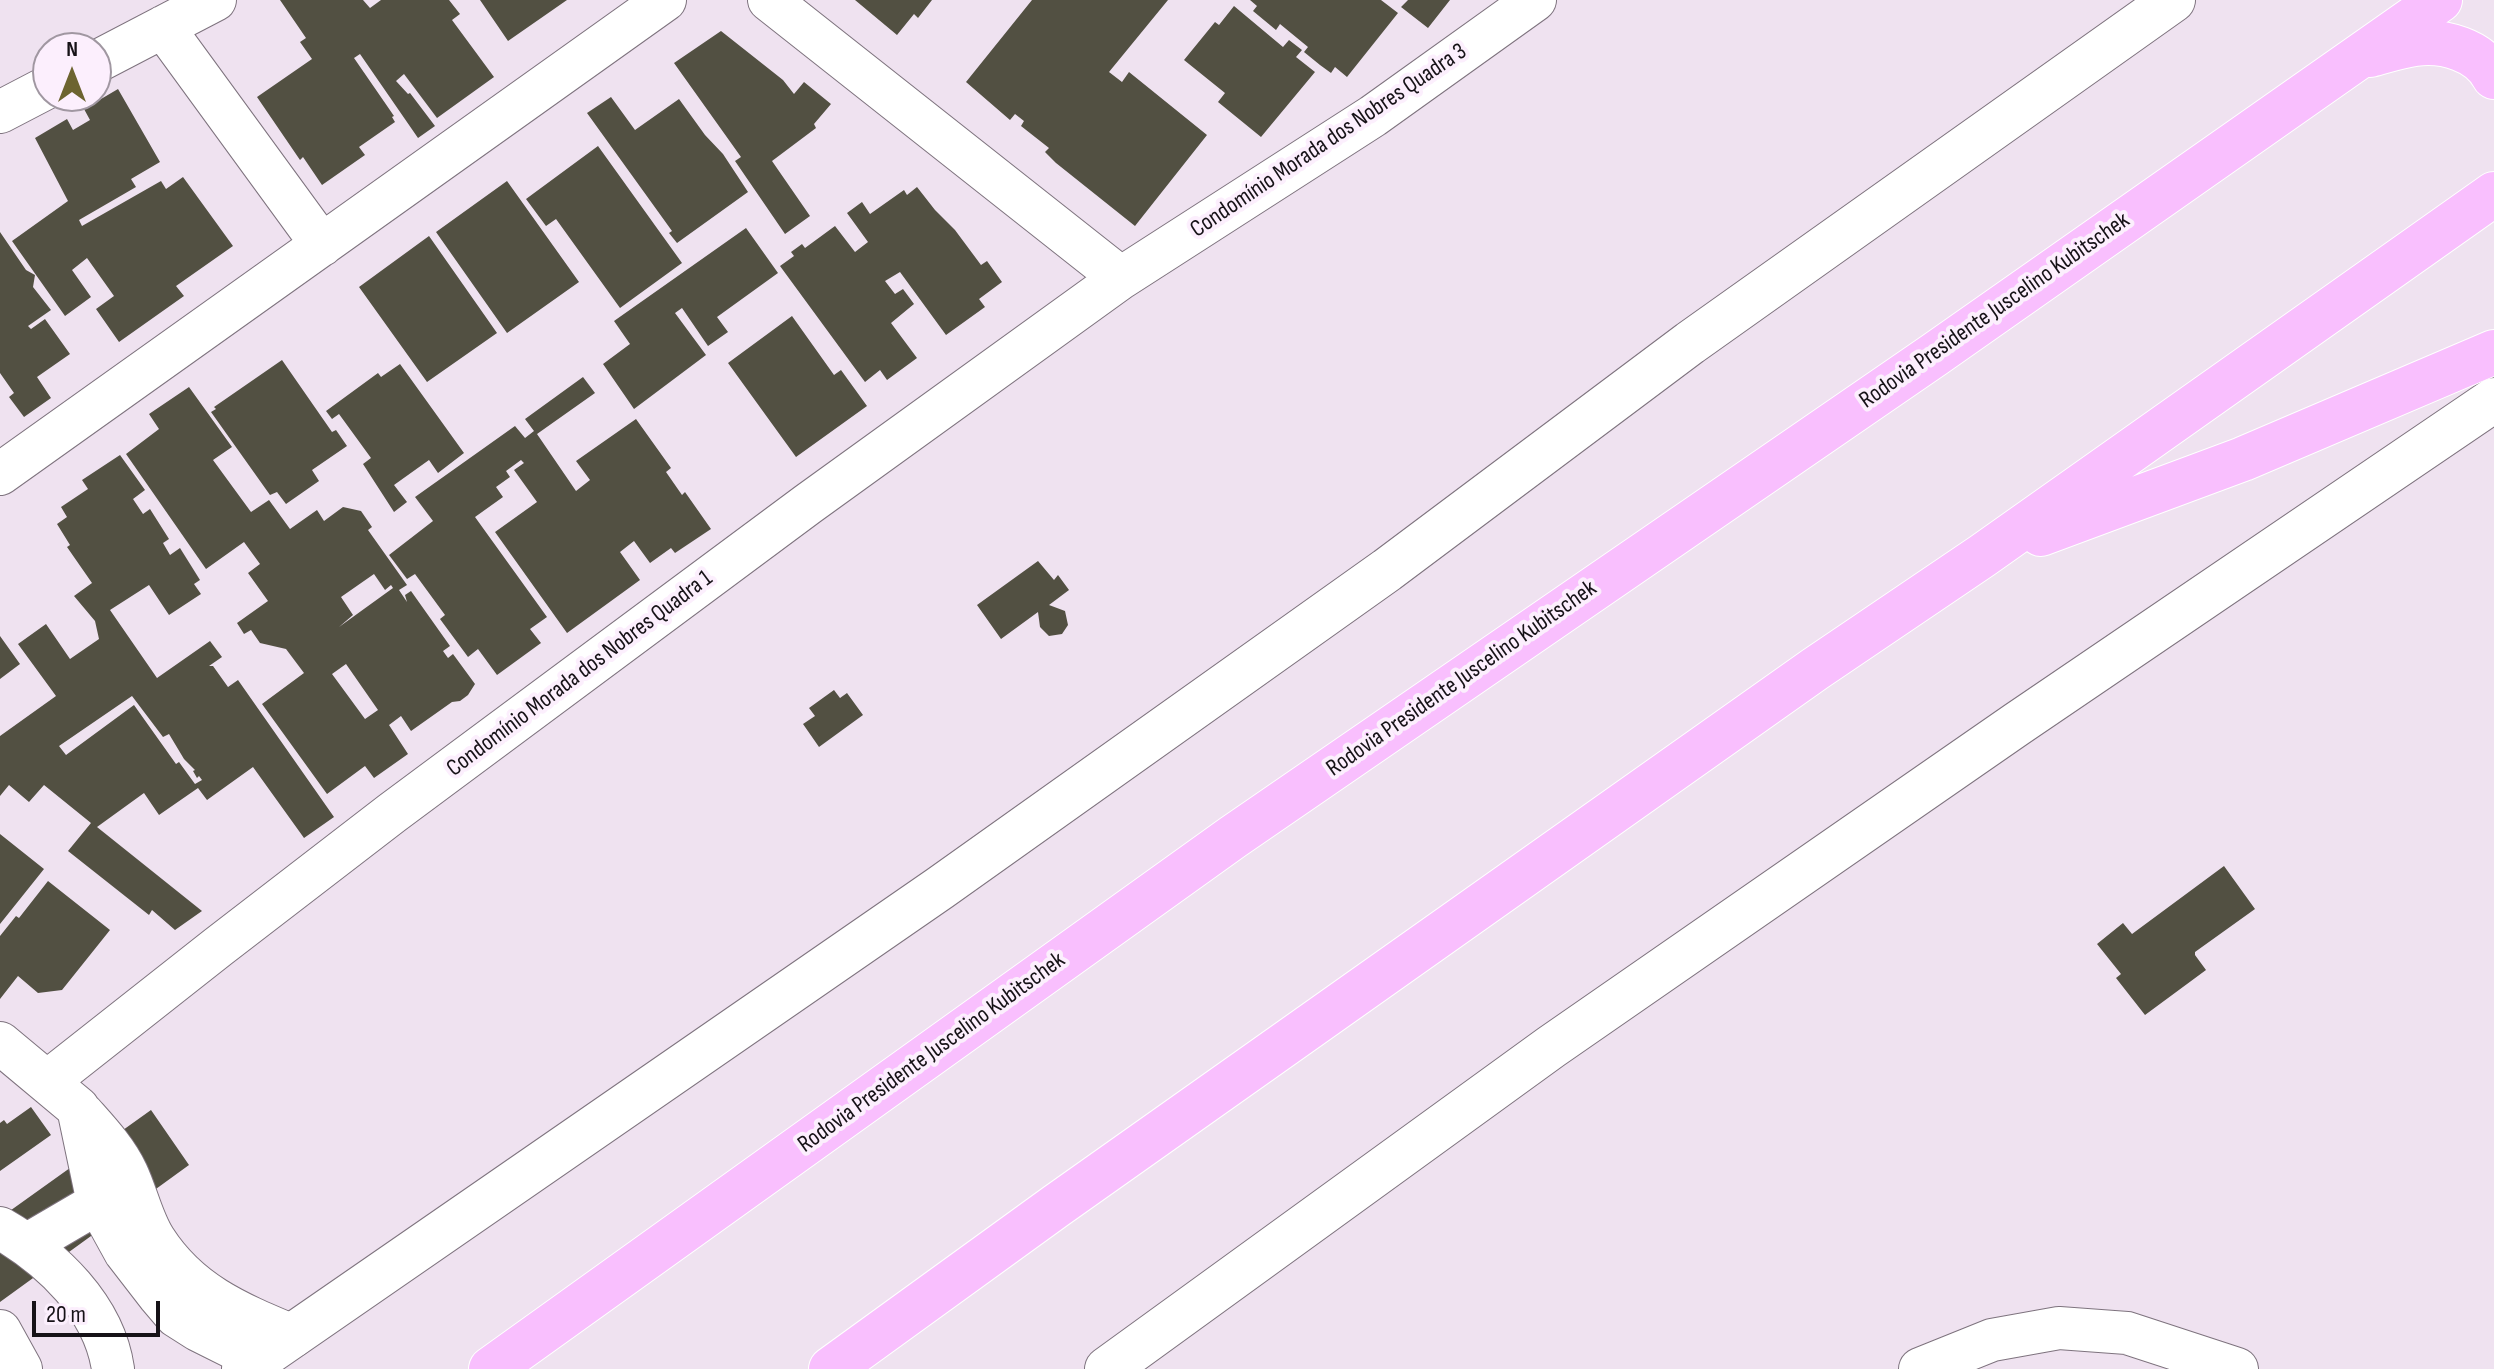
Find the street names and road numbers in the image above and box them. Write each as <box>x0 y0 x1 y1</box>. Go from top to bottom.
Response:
street label: Condomínio Morada dos Nobres Quadra 3 <box>1185 38 1473 244</box>
street label: Rodovia Presidente Juscelino Kubitschek <box>1854 207 2136 415</box>
street label: Condomínio Morada dos Nobres Quadra 1 <box>441 565 719 783</box>
street label: Rodovia Presidente Juscelino Kubitschek <box>1321 575 1603 783</box>
street label: Rodovia Presidente Juscelino Kubitschek <box>793 946 1071 1160</box>

